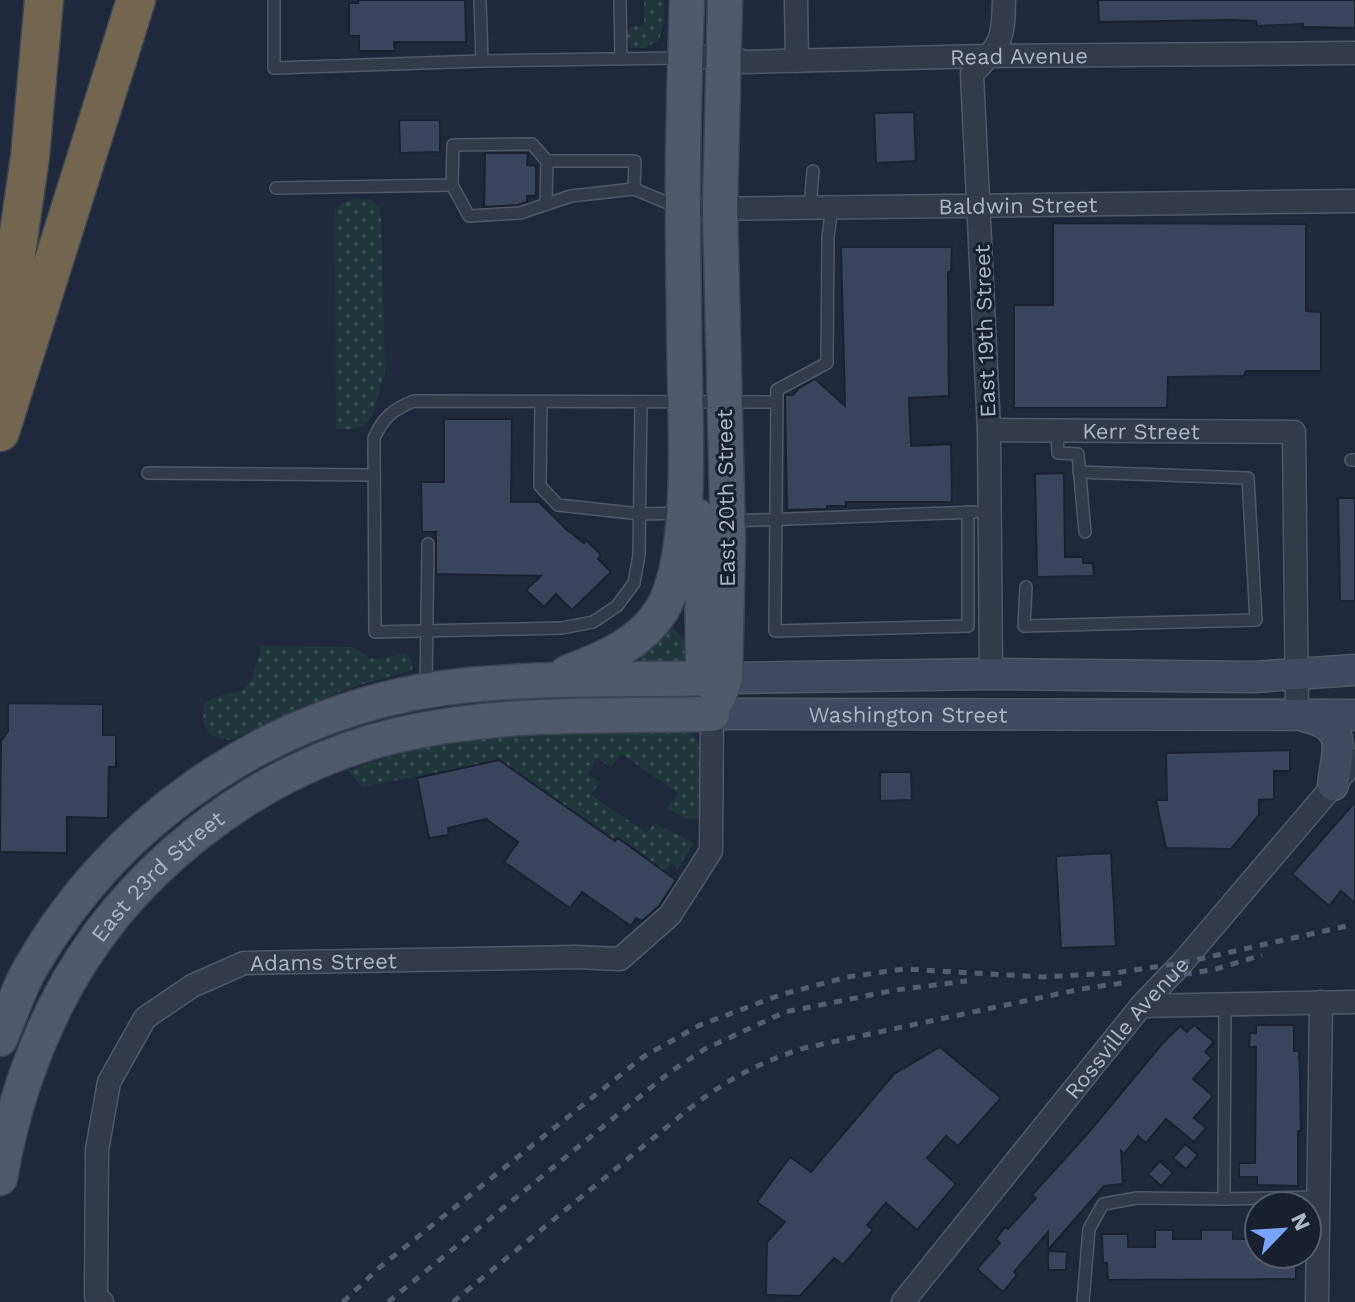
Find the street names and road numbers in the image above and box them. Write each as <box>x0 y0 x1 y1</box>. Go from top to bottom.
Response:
street label: Read Avenue <box>950 43 1088 69</box>
street label: Baldwin Street <box>938 192 1098 219</box>
street label: East 19th Street <box>969 244 1001 418</box>
street label: East 20th Street <box>712 409 740 587</box>
street label: Kerr Street <box>1082 418 1200 444</box>
street label: Washington Street <box>808 702 1008 727</box>
street label: East 23rd Street <box>86 805 229 946</box>
street label: Adams Street <box>250 948 397 975</box>
street label: Rossville Avenue <box>1059 952 1194 1103</box>

